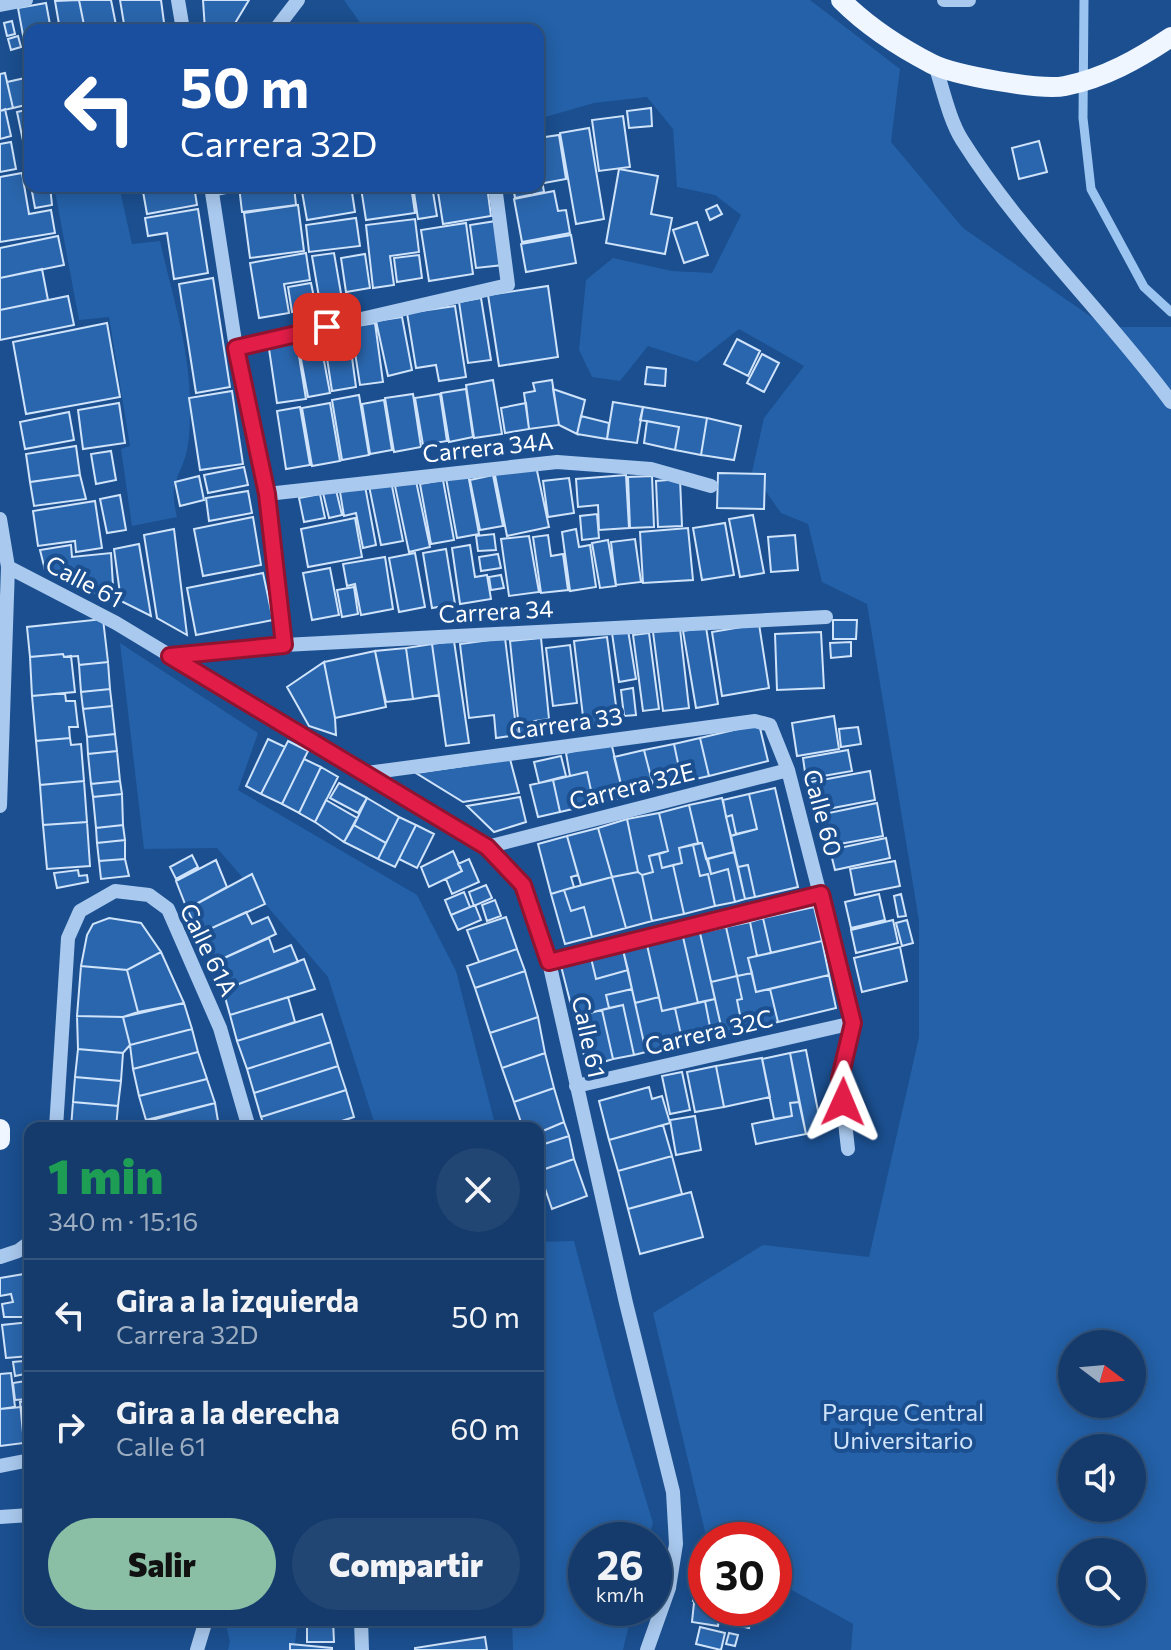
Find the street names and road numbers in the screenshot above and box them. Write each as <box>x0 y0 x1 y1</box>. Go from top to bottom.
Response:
street label: Carrera 34A <box>421 425 555 468</box>
street label: Calle 61 <box>41 548 128 613</box>
street label: Carrera 34 <box>438 593 554 628</box>
street label: Carrera 33 <box>507 700 624 745</box>
street label: Carrera 32E <box>566 756 697 815</box>
street label: Calle 60 <box>798 766 849 859</box>
street label: Calle 61A <box>174 898 244 1001</box>
street label: Calle 61 <box>567 993 612 1080</box>
street label: Carrera 32C <box>642 1003 775 1060</box>

